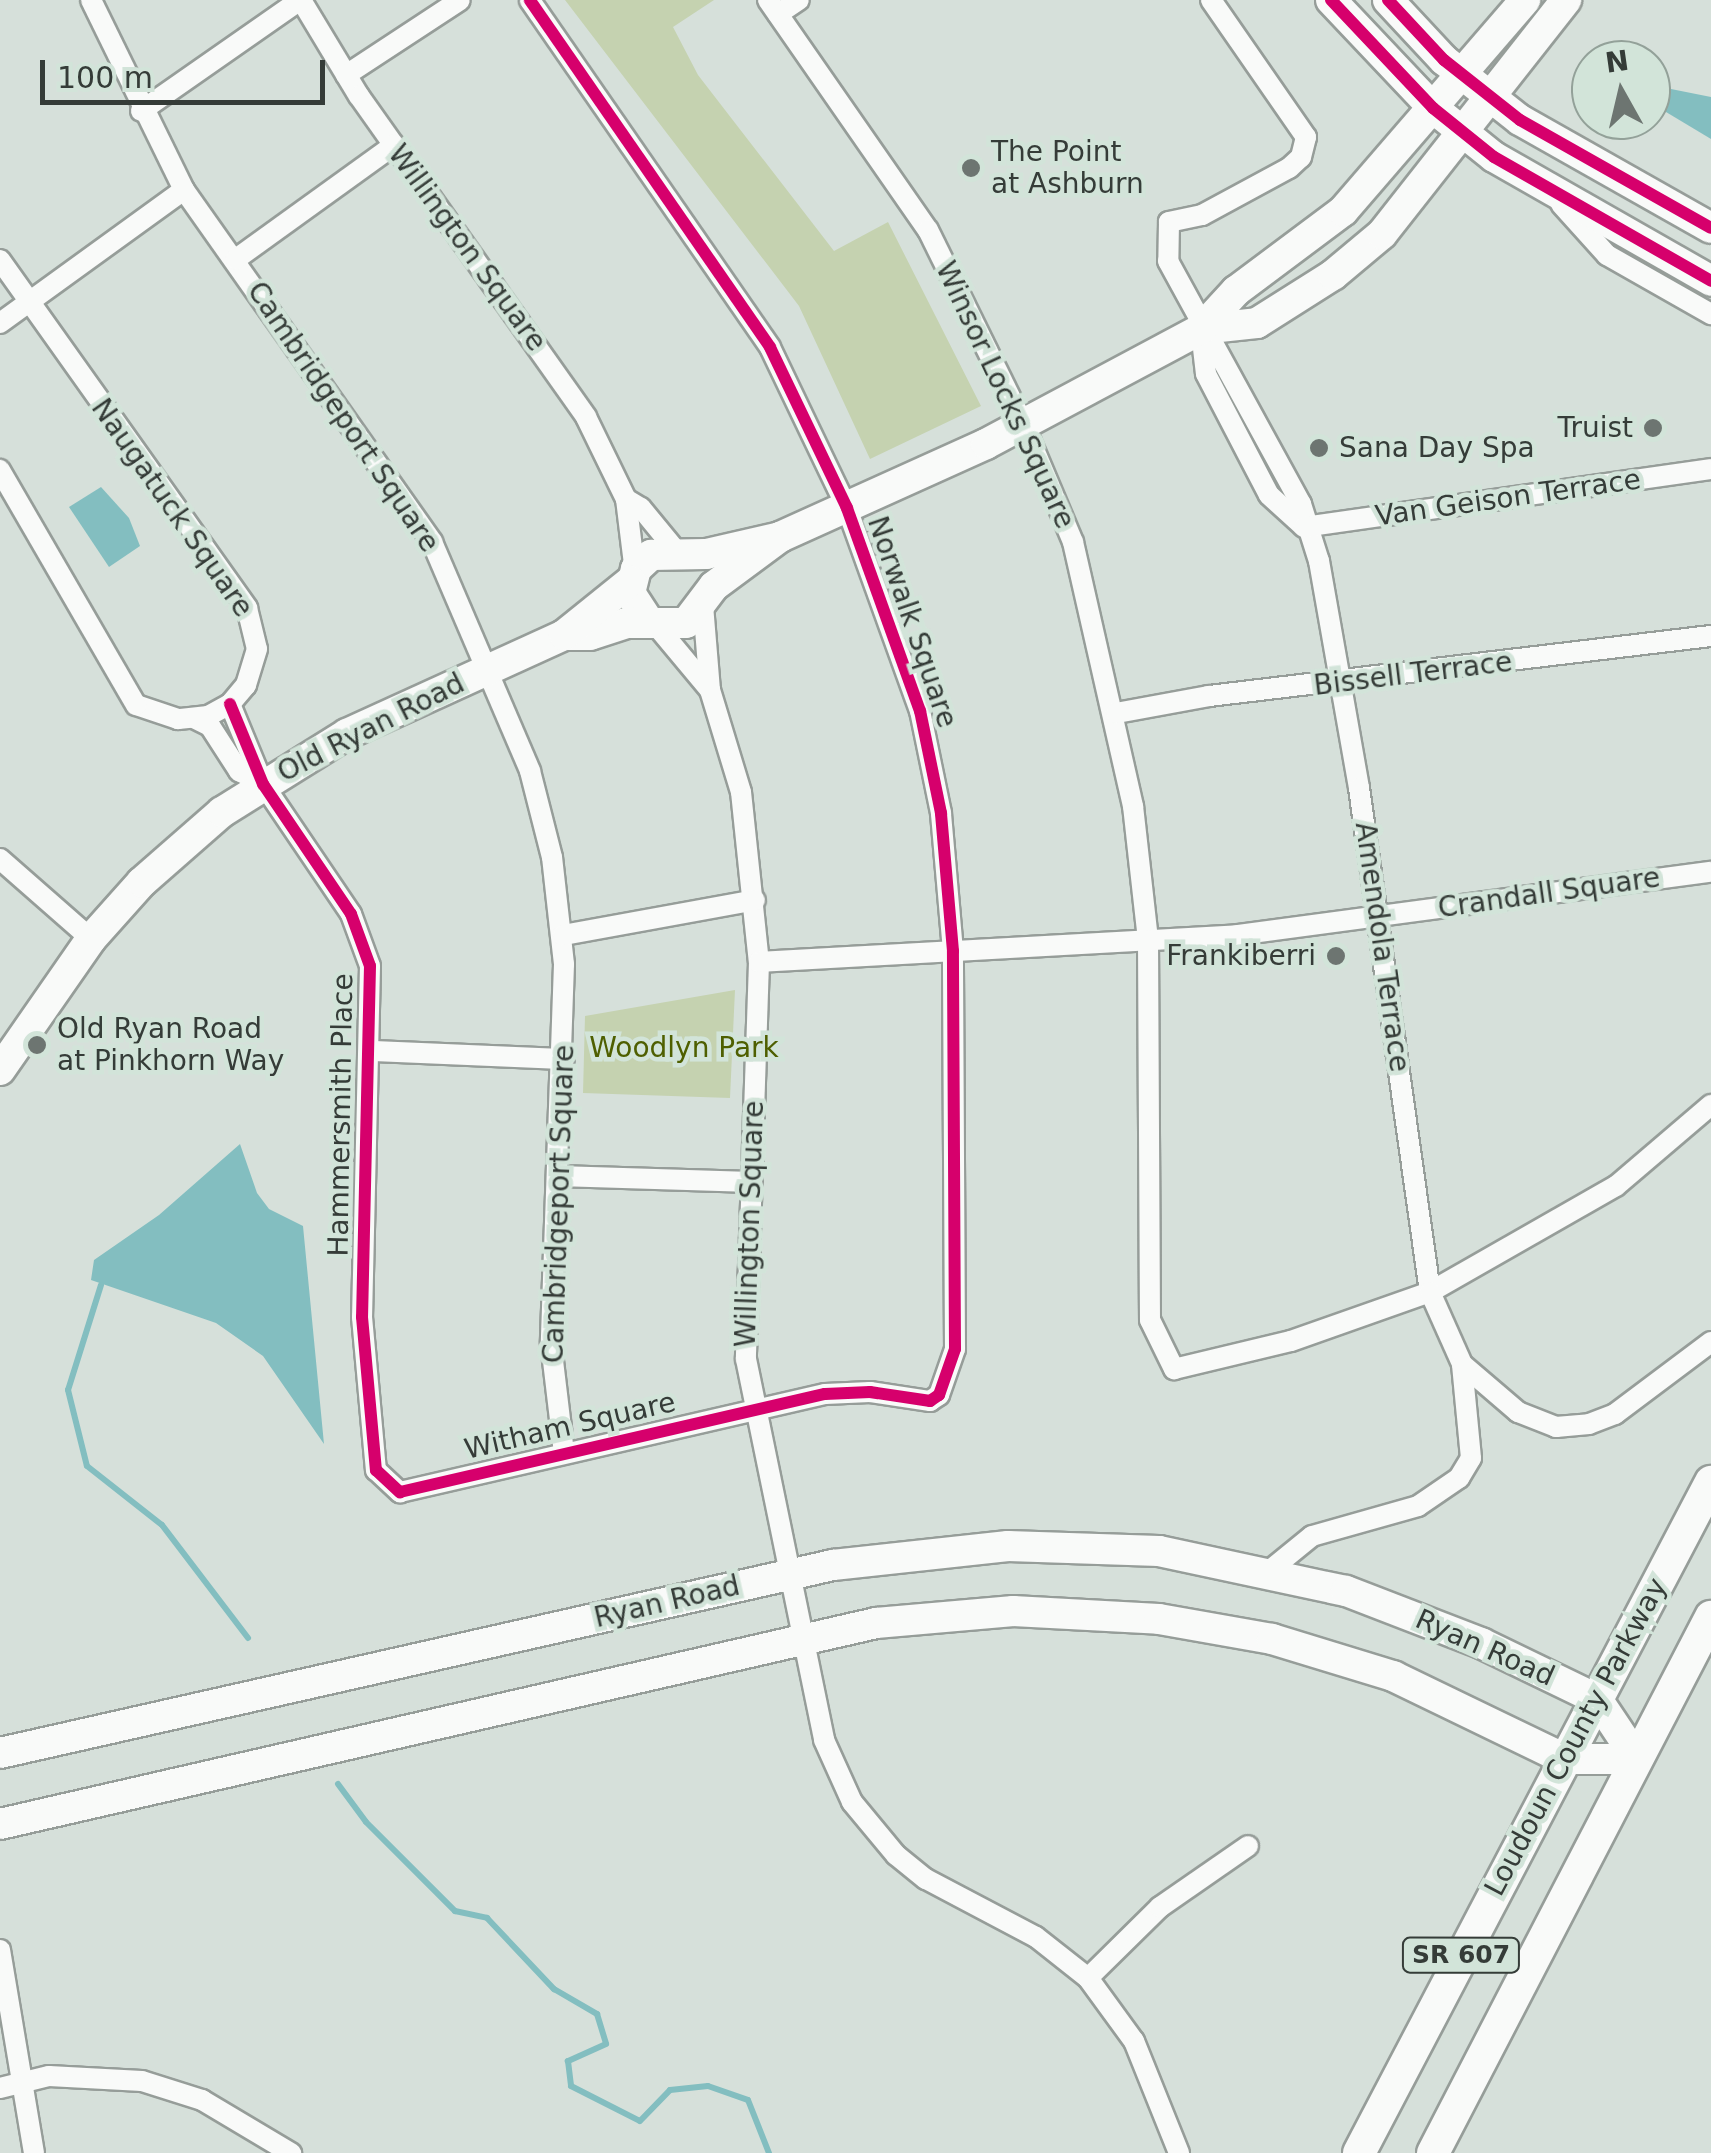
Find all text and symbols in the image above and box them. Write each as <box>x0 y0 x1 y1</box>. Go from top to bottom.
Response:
scale bar <box>45 40 330 102</box>
north arrow <box>1571 40 1671 140</box>
text: N <box>1603 44 1631 80</box>
text: 100 m <box>57 60 153 95</box>
place label: The Point at Ashburn <box>991 135 1144 201</box>
street label: Willington Square <box>381 138 553 358</box>
marker: The Point at Ashburn <box>960 157 982 179</box>
street label: Winsor Locks Square <box>928 256 1082 534</box>
street label: Cambridgeport Square <box>240 276 446 558</box>
street label: Naugatuck Square <box>84 392 260 624</box>
place label: Truist <box>1557 411 1633 445</box>
marker: Truist <box>1642 417 1664 439</box>
place label: Sana Day Spa <box>1339 431 1535 465</box>
marker: Sana Day Spa <box>1308 437 1330 459</box>
street label: Van Geison Terrace <box>1373 463 1643 533</box>
street label: Norwalk Square <box>860 512 964 732</box>
street label: Bissell Terrace <box>1312 645 1514 703</box>
street label: Old Ryan Road <box>272 666 470 790</box>
street label: Amendola Terrace <box>1348 820 1416 1074</box>
street label: Crandall Square <box>1436 861 1662 925</box>
place label: Frankiberri <box>1166 939 1316 973</box>
marker: Frankiberri <box>1325 945 1347 967</box>
street label: Hammersmith Place <box>322 973 360 1257</box>
place label: Old Ryan Road at Pinkhorn Way <box>57 1012 284 1078</box>
park label: Woodlyn Park <box>589 1031 779 1065</box>
marker: Old Ryan Road at Pinkhorn Way <box>26 1034 48 1056</box>
street label: Cambridgeport Square <box>537 1044 581 1364</box>
street label: Willington Square <box>729 1100 771 1348</box>
street label: Witham Square <box>461 1385 679 1467</box>
street label: Ryan Road <box>591 1569 743 1635</box>
street label: Loudoun County Parkway <box>1478 1572 1674 1902</box>
street label: Ryan Road <box>1410 1602 1560 1694</box>
road number: SR 607 <box>1401 1935 1521 1975</box>

